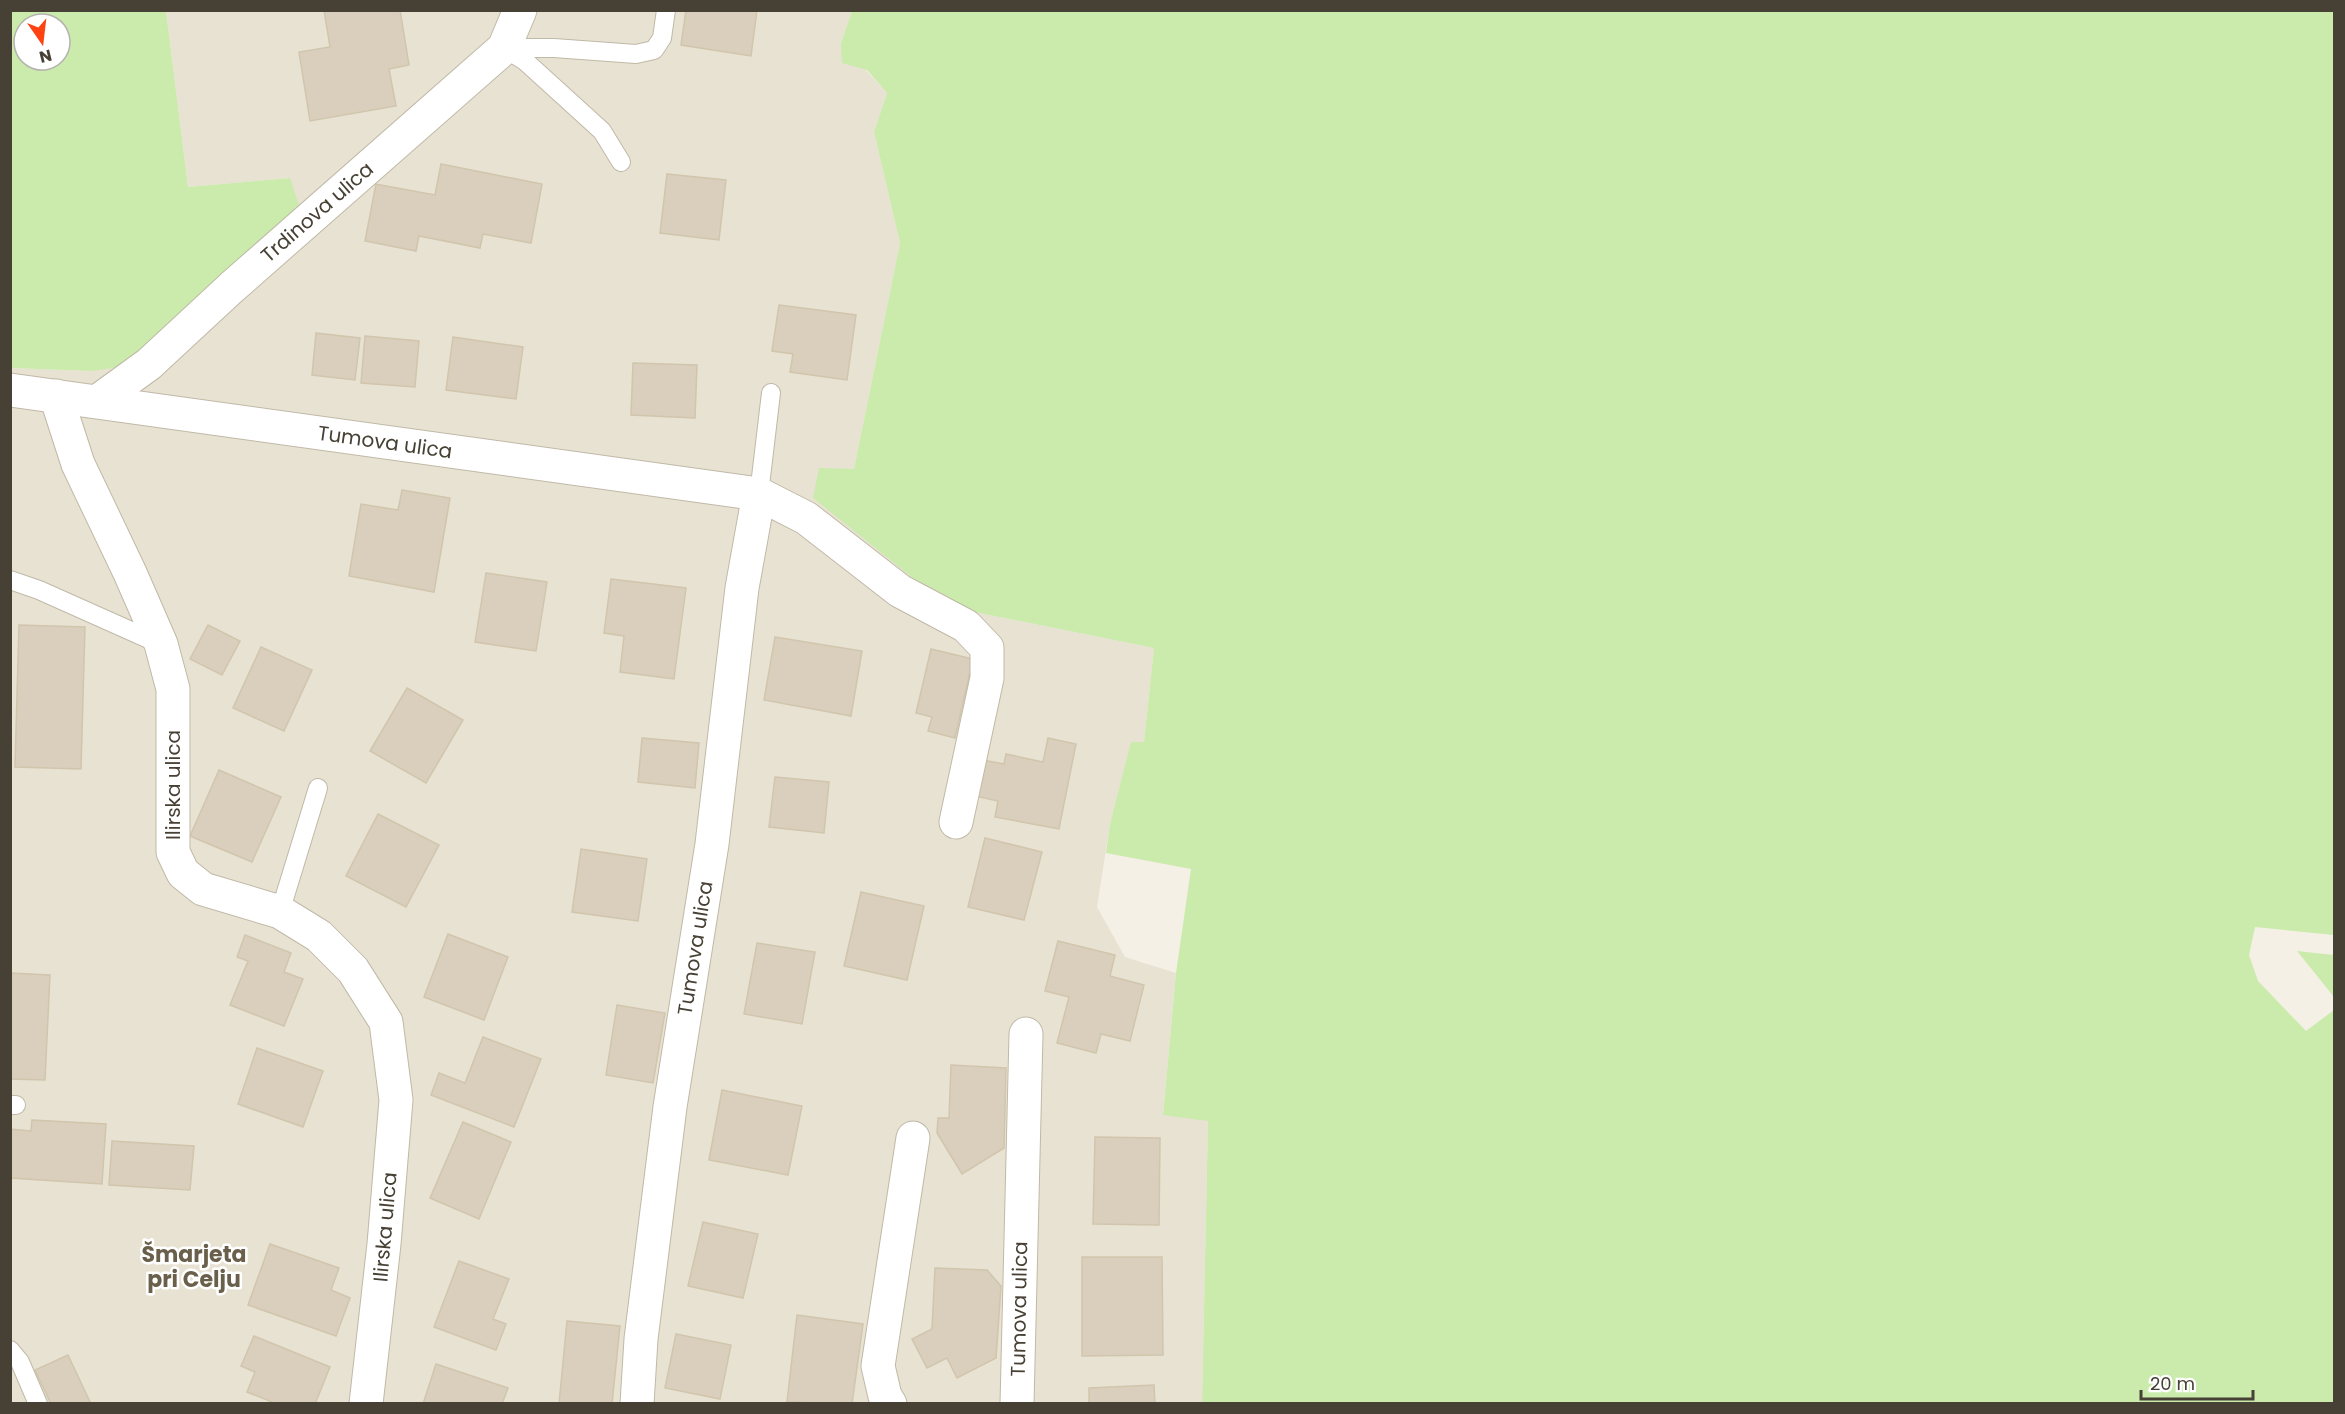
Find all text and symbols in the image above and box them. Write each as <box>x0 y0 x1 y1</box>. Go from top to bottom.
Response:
north arrow <box>12 12 72 72</box>
text: N <box>37 43 54 69</box>
street label: Trdinova ulica <box>255 155 379 269</box>
street label: Tumova ulica <box>316 419 454 465</box>
street label: Ilirska ulica <box>159 730 187 840</box>
street label: Tumova ulica <box>671 879 719 1017</box>
street label: Ilirska ulica <box>366 1171 404 1283</box>
district label: Šmarjeta pri Celju <box>141 1239 247 1295</box>
street label: Tumova ulica <box>1004 1241 1034 1377</box>
scale bar <box>2141 1363 2254 1401</box>
text: 20 m <box>2150 1371 2195 1396</box>

